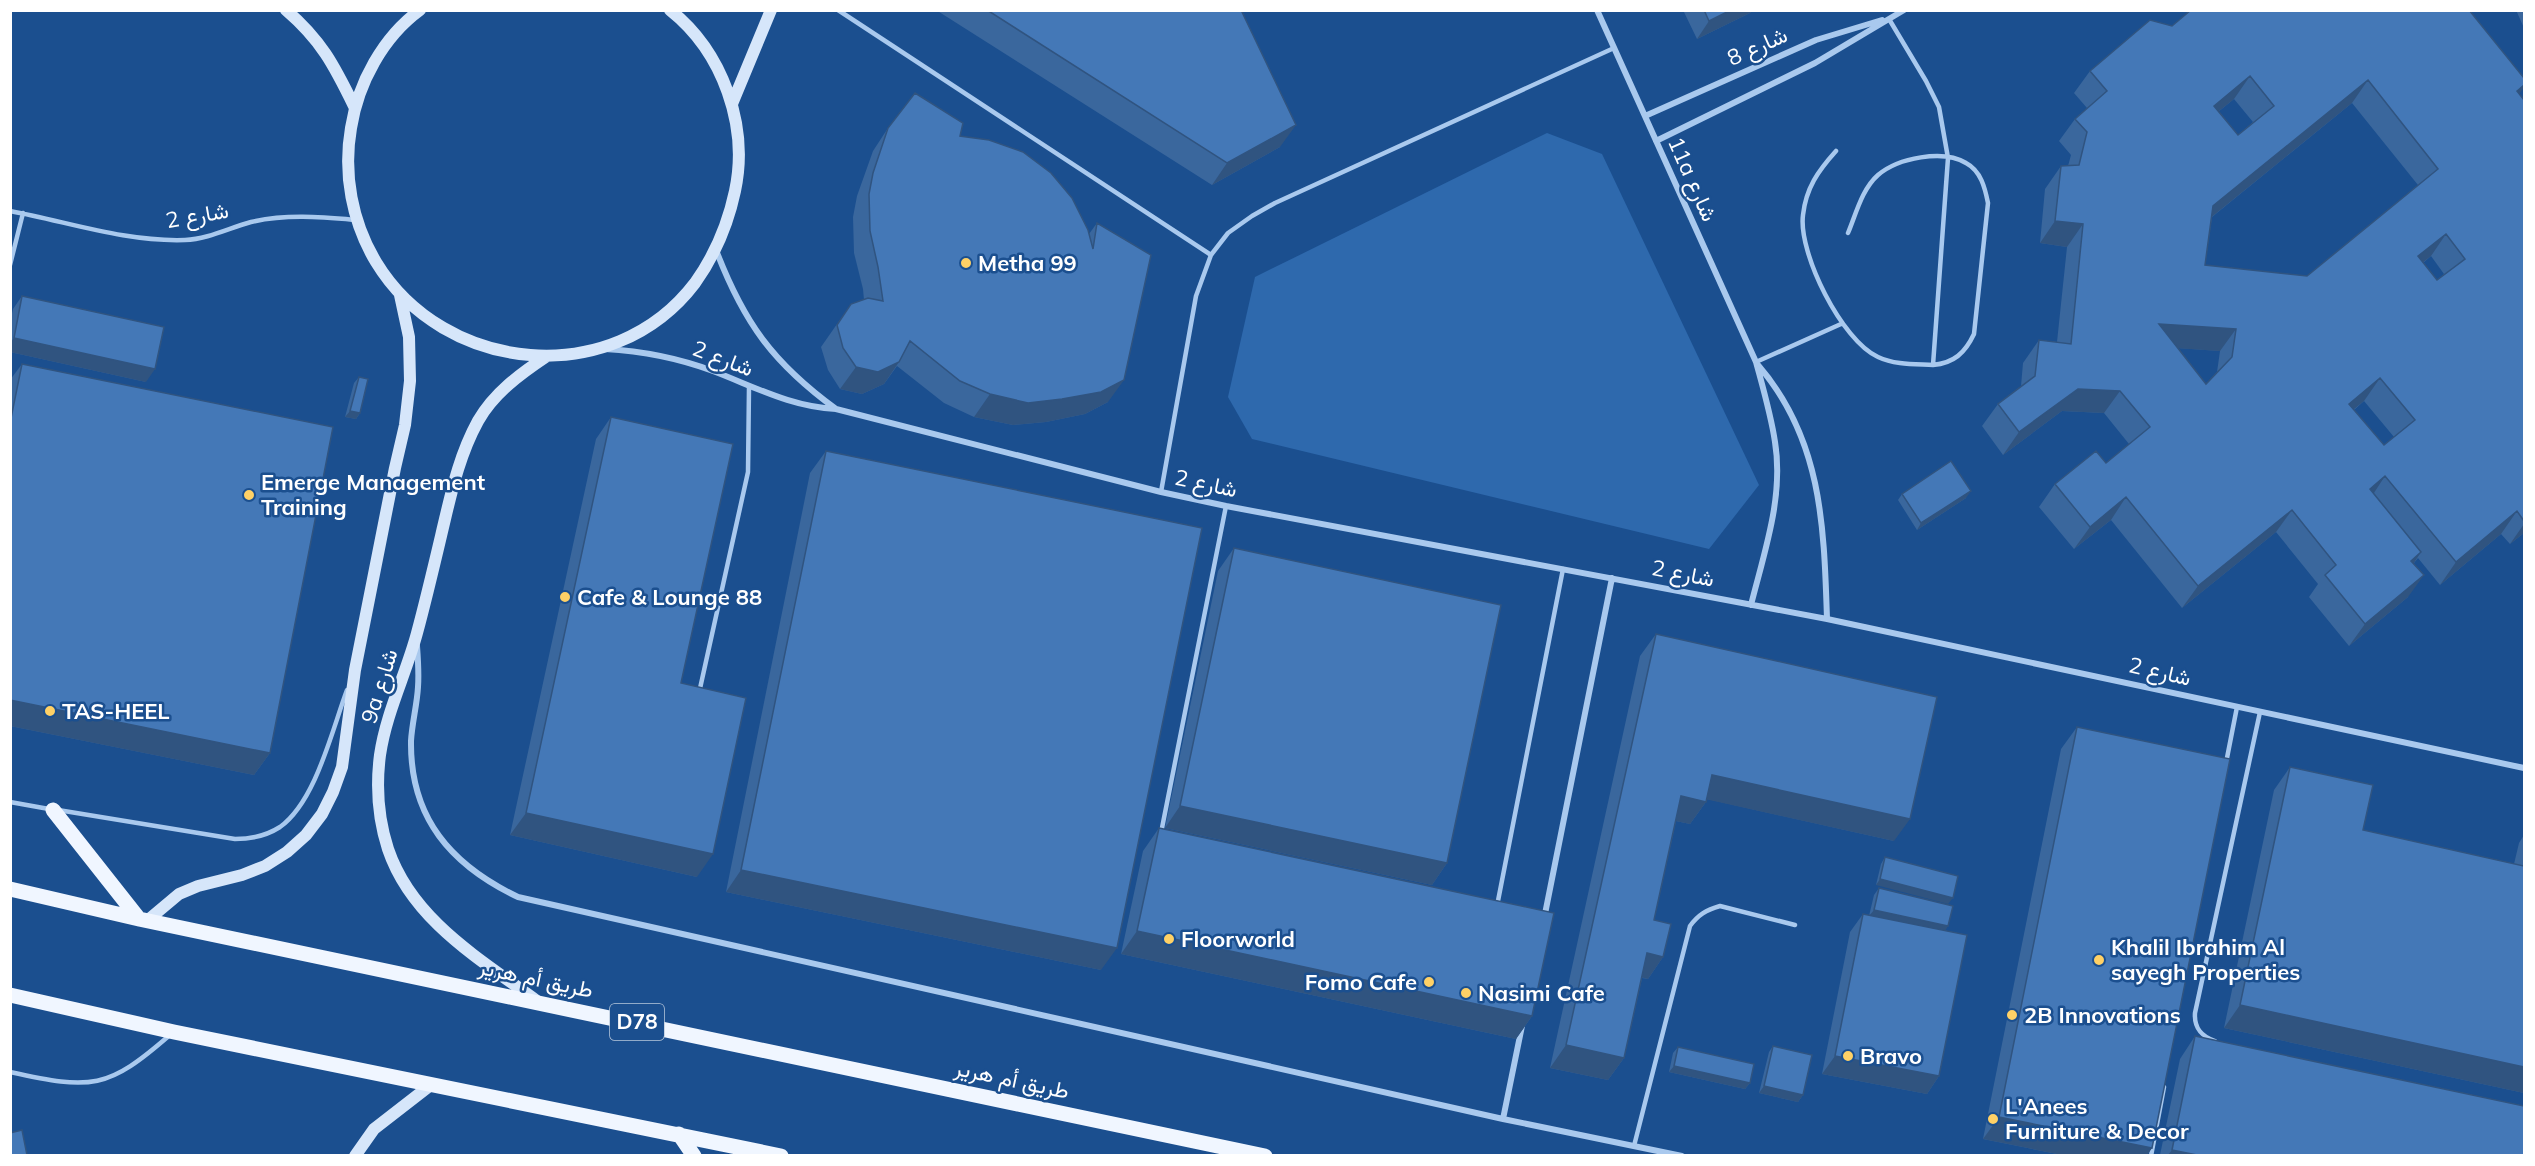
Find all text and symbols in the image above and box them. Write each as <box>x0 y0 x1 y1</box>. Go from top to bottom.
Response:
street label: شارع 8 <box>1722 20 1792 73</box>
street label: 11a شارع <box>1661 132 1724 226</box>
street label: شارع 2 <box>163 196 231 235</box>
place label: Metha 99 <box>978 249 1077 277</box>
marker: Metha 99 <box>959 256 973 270</box>
street label: شارع 2 <box>688 334 758 383</box>
street label: شارع 2 <box>1172 463 1240 504</box>
place label: Emerge Management Training <box>261 468 485 521</box>
marker: Emerge Management Training <box>242 488 256 502</box>
street label: شارع 2 <box>1649 553 1717 594</box>
place label: Cafe & Lounge 88 <box>577 583 762 611</box>
marker: Cafe & Lounge 88 <box>558 590 572 604</box>
street label: 9a شارع <box>354 645 405 727</box>
street label: شارع 2 <box>2126 650 2194 693</box>
place label: TAS-HEEL <box>62 697 170 725</box>
marker: TAS-HEEL <box>43 704 57 718</box>
place label: Floorworld <box>1181 925 1295 953</box>
marker: Floorworld <box>1162 932 1176 946</box>
place label: Khalil Ibrahim Al sayegh Properties <box>2111 933 2300 986</box>
street label: طريق أم هرير <box>475 952 596 1005</box>
marker: Khalil Ibrahim Al sayegh Properties <box>2092 953 2106 967</box>
place label: Fomo Cafe <box>1305 968 1417 996</box>
marker: Fomo Cafe <box>1422 975 1436 989</box>
place label: Nasimi Cafe <box>1478 979 1605 1007</box>
marker: Nasimi Cafe <box>1459 986 1473 1000</box>
place label: 2B Innovations <box>2024 1001 2181 1029</box>
road number: D78 <box>610 1004 664 1040</box>
marker: 2B Innovations <box>2005 1008 2019 1022</box>
place label: Bravo <box>1860 1042 1922 1070</box>
marker: Bravo <box>1841 1049 1855 1063</box>
street label: طريق أم هرير <box>951 1053 1072 1106</box>
place label: L'Anees Furniture & Decor <box>2005 1092 2189 1145</box>
marker: L'Anees Furniture & Decor <box>1986 1112 2000 1126</box>

